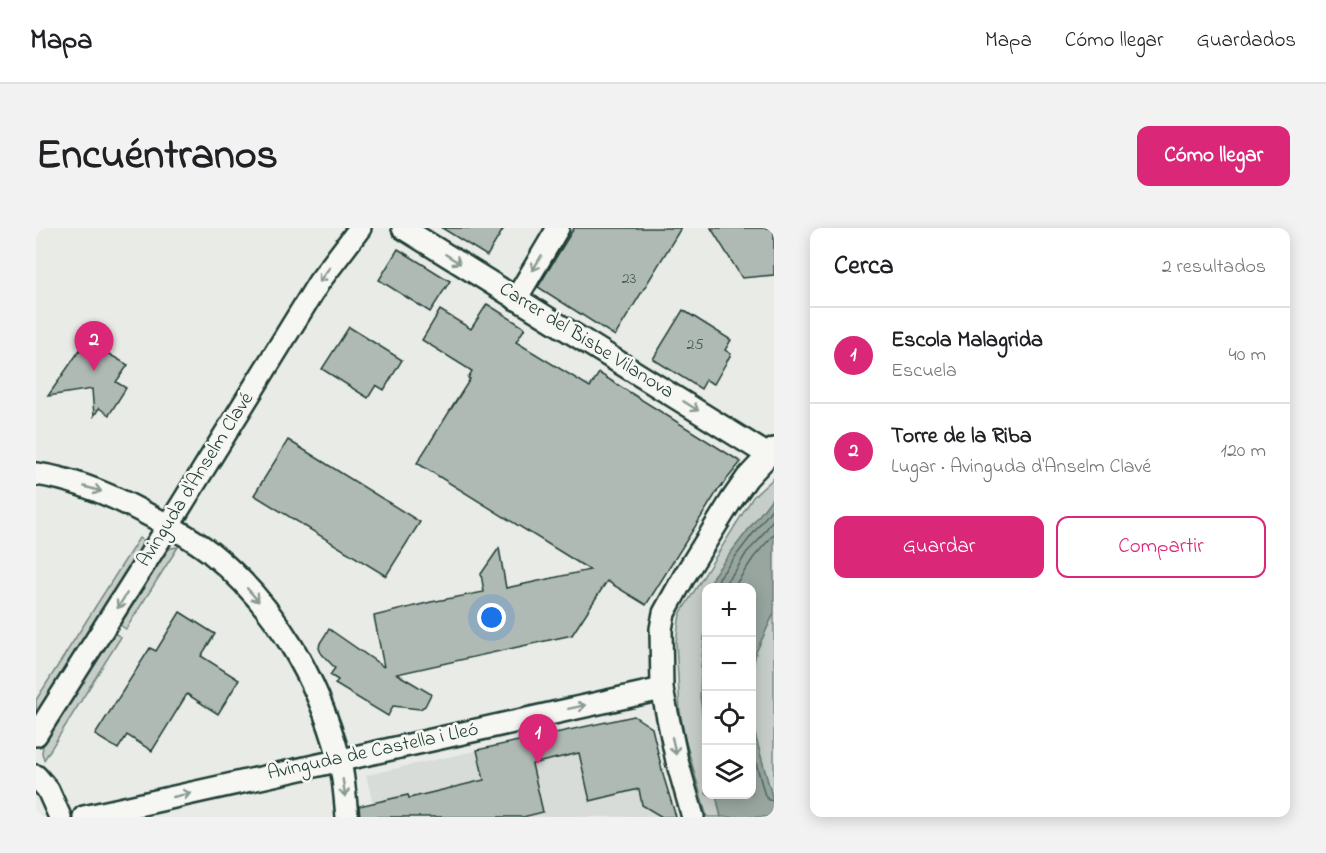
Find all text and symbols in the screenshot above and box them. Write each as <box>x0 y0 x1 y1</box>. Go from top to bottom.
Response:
text: Mapa <box>30 21 92 62</box>
text: Mapa <box>985 26 1032 56</box>
text: Cómo llegar <box>1065 26 1163 56</box>
text: Guardados <box>1196 26 1296 56</box>
text: Encuéntranos <box>36 126 278 187</box>
button: Cómo llegar <box>1137 126 1290 186</box>
text: Cerca <box>834 248 894 286</box>
one-way arrow <box>444 253 461 265</box>
text: 2 resultados <box>1162 253 1266 282</box>
one-way arrow <box>531 254 543 271</box>
one-way arrow <box>318 266 331 282</box>
house number: 23 <box>622 267 636 291</box>
street label: Carrer del Bisbe Vilanova <box>493 275 679 407</box>
pin: 2 <box>74 322 114 371</box>
text: Escola Malagrida <box>891 325 1043 357</box>
house number: 25 <box>686 333 704 357</box>
text: 1 <box>850 341 857 370</box>
text: 40 m <box>1229 341 1266 370</box>
text: Escuela <box>891 357 957 386</box>
street label: Avinguda d'Anselm Clavé <box>130 387 262 574</box>
one-way arrow <box>682 401 699 413</box>
text: Torre de la Riba <box>891 421 1032 453</box>
text: 2 <box>849 437 858 466</box>
text: 120 m <box>1221 437 1266 466</box>
text: Lugar · Avinguda d'Anselm Clavé <box>891 453 1151 482</box>
one-way arrow <box>83 484 102 495</box>
button: Guardar <box>834 516 1044 578</box>
button: Compartir <box>1056 516 1266 578</box>
map controls <box>702 583 756 799</box>
button: + <box>702 583 756 637</box>
one-way arrow <box>247 587 260 603</box>
one-way arrow <box>115 592 128 609</box>
your location <box>477 603 506 632</box>
button: − <box>702 637 756 691</box>
button: locate <box>702 691 756 745</box>
one-way arrow <box>567 701 586 713</box>
pin: 1 <box>518 714 558 764</box>
street label: Avinguda de Castella i Lleó <box>265 715 481 790</box>
one-way arrow <box>668 736 680 755</box>
button: layers <box>702 745 756 799</box>
one-way arrow <box>338 777 349 797</box>
one-way arrow <box>171 789 191 800</box>

